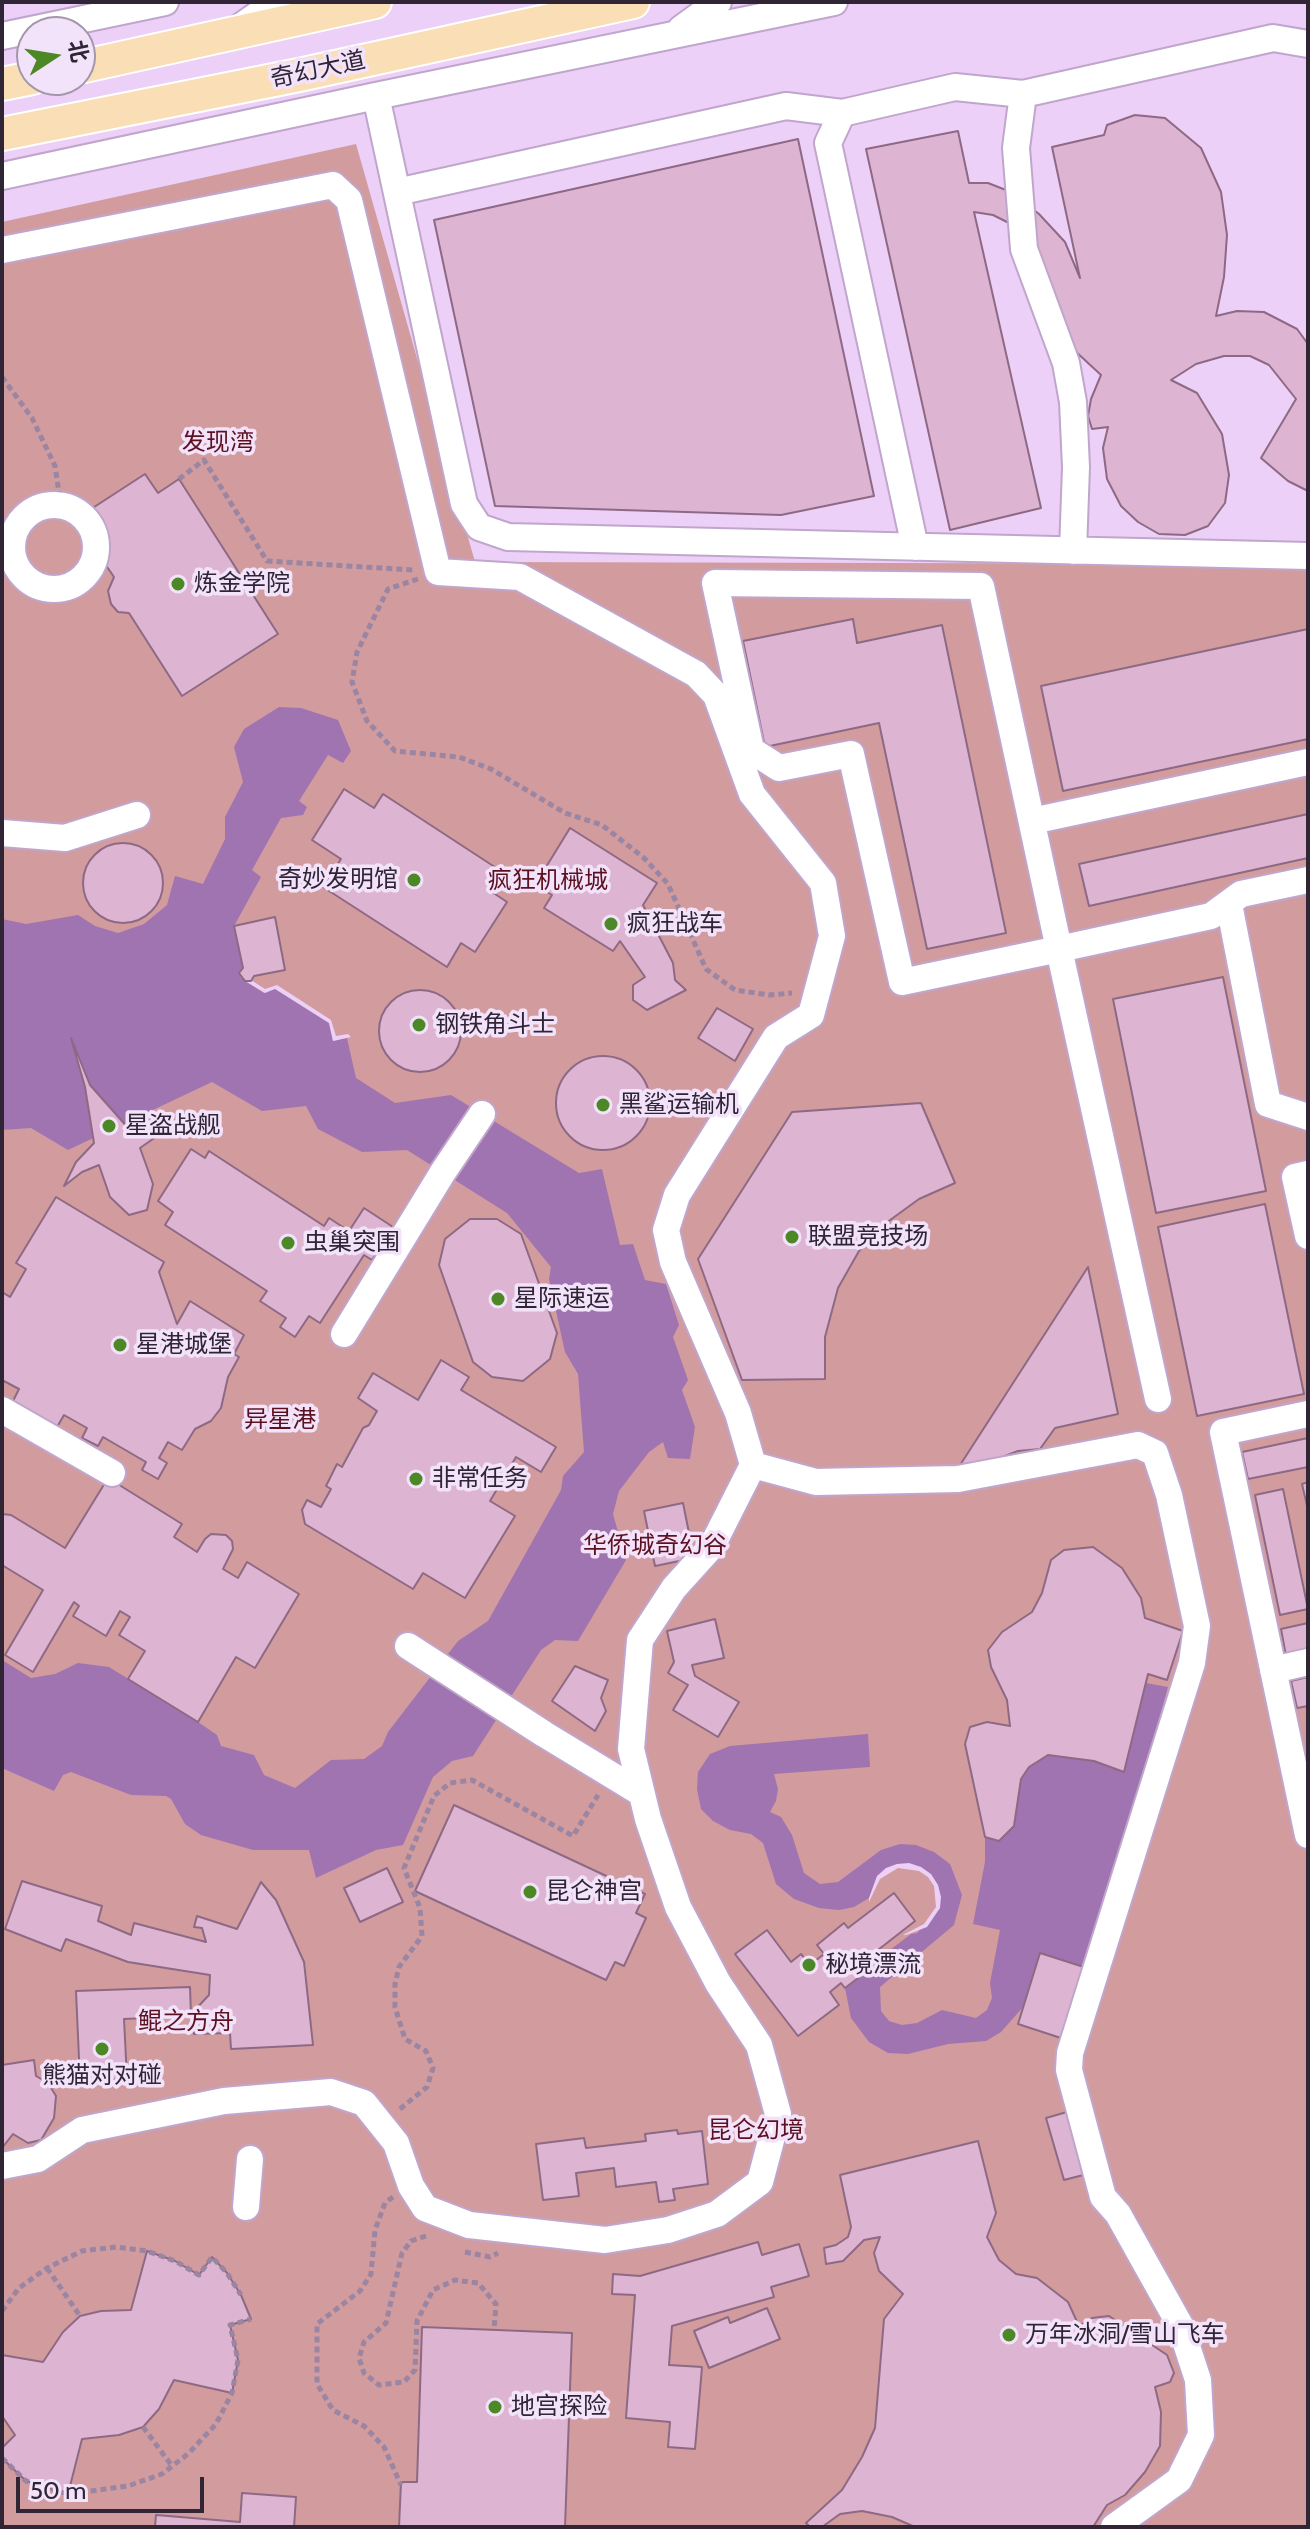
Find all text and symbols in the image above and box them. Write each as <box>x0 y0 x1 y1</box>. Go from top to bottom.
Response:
north arrow <box>16 16 96 96</box>
text: 北 <box>63 38 94 65</box>
street label: 奇幻大道 <box>268 46 368 94</box>
park label: 发现湾 <box>182 429 254 457</box>
place label: 炼金学院 <box>194 570 290 598</box>
marker: 炼金学院 <box>169 575 187 593</box>
place label: 奇妙发明馆 <box>278 866 398 894</box>
park label: 疯狂机械城 <box>488 867 608 895</box>
marker: 奇妙发明馆 <box>405 871 423 889</box>
place label: 疯狂战车 <box>627 910 723 938</box>
marker: 疯狂战车 <box>602 915 620 933</box>
place label: 钢铁角斗士 <box>435 1011 555 1039</box>
marker: 钢铁角斗士 <box>410 1016 428 1034</box>
place label: 黑鲨运输机 <box>619 1091 739 1119</box>
marker: 黑鲨运输机 <box>594 1096 612 1114</box>
place label: 星盗战舰 <box>125 1112 221 1140</box>
marker: 星盗战舰 <box>100 1117 118 1135</box>
place label: 联盟竞技场 <box>808 1223 928 1251</box>
marker: 联盟竞技场 <box>783 1228 801 1246</box>
place label: 虫巢突围 <box>304 1229 400 1257</box>
marker: 虫巢突围 <box>279 1234 297 1252</box>
place label: 星际速运 <box>514 1285 610 1313</box>
marker: 星际速运 <box>489 1290 507 1308</box>
place label: 星港城堡 <box>136 1331 232 1359</box>
marker: 星港城堡 <box>111 1336 129 1354</box>
park label: 异星港 <box>244 1406 316 1434</box>
place label: 非常任务 <box>432 1465 528 1493</box>
marker: 非常任务 <box>407 1470 425 1488</box>
park label: 华侨城奇幻谷 <box>583 1532 727 1560</box>
place label: 昆仑神宫 <box>546 1878 642 1906</box>
marker: 昆仑神宫 <box>521 1883 539 1901</box>
place label: 秘境漂流 <box>825 1951 921 1979</box>
marker: 秘境漂流 <box>800 1956 818 1974</box>
park label: 鲲之方舟 <box>138 2008 234 2036</box>
marker: 熊猫对对碰 <box>93 2040 111 2058</box>
place label: 熊猫对对碰 <box>42 2062 162 2090</box>
park label: 昆仑幻境 <box>708 2117 804 2145</box>
place label: 万年冰洞/雪山飞车 <box>1025 2321 1225 2349</box>
marker: 万年冰洞/雪山飞车 <box>1000 2326 1018 2344</box>
place label: 地宫探险 <box>511 2393 607 2421</box>
marker: 地宫探险 <box>486 2398 504 2416</box>
scale bar <box>20 2461 208 2511</box>
text: 50 m <box>30 2476 86 2505</box>

